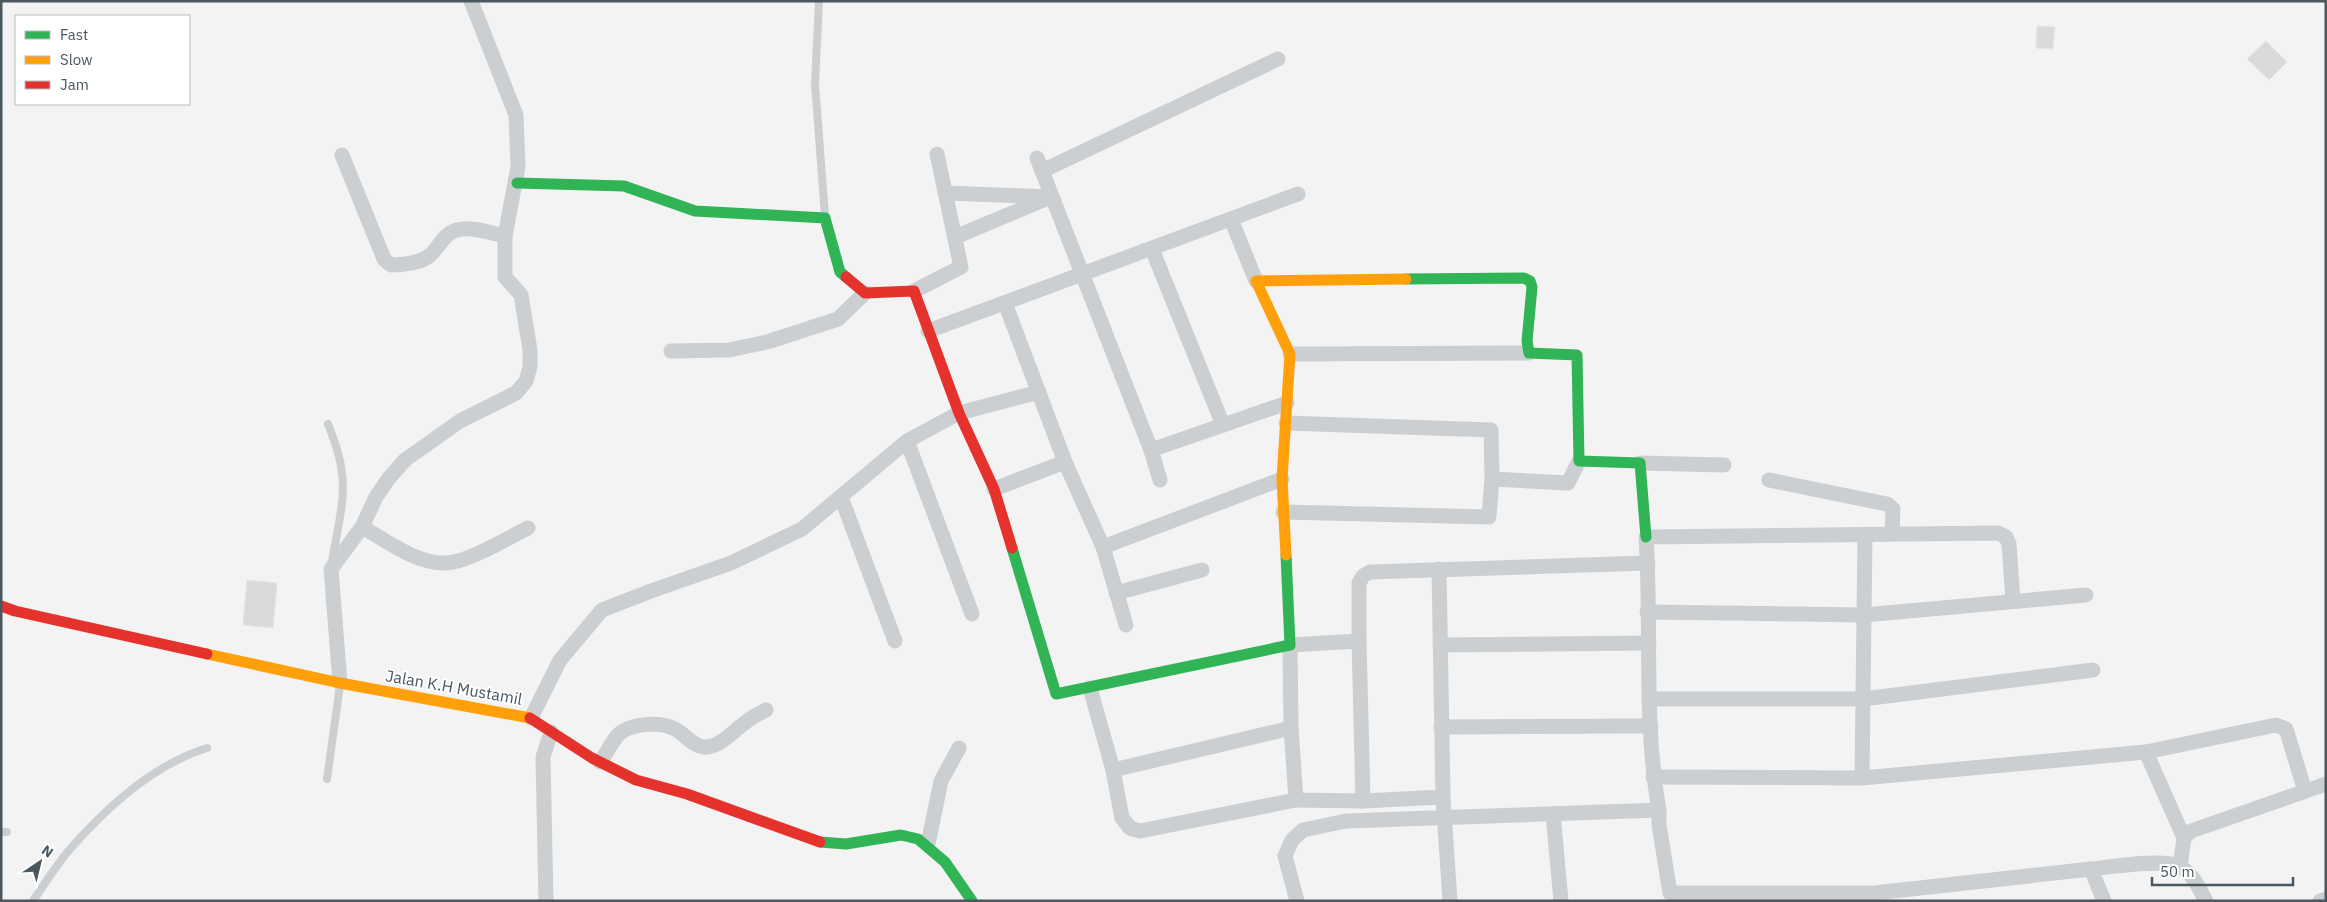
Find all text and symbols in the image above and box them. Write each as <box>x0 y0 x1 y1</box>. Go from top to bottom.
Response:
legend <box>15 15 190 105</box>
text: Fast <box>60 25 88 44</box>
text: Slow <box>60 50 93 69</box>
text: Jam <box>60 75 89 94</box>
street label: Jalan K.H Mustamil <box>384 665 524 709</box>
north arrow <box>15 837 65 887</box>
text: N <box>38 841 57 862</box>
scale bar <box>2152 854 2293 886</box>
text: 50 m <box>2160 862 2195 881</box>

